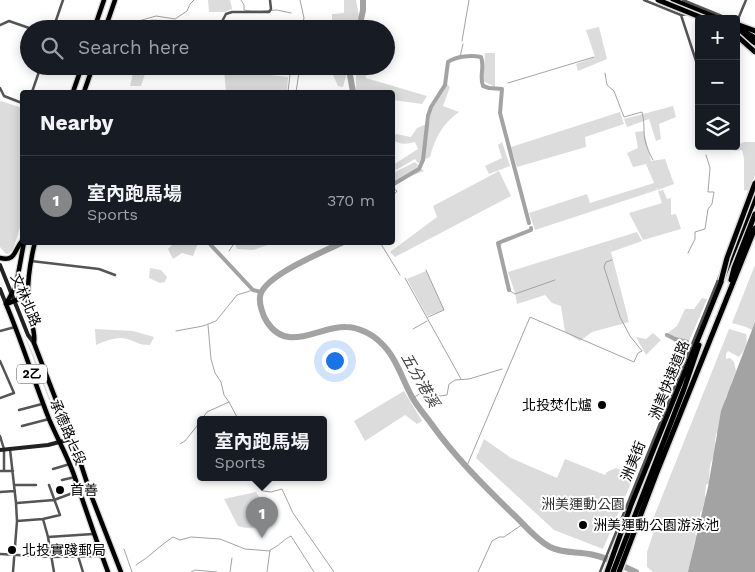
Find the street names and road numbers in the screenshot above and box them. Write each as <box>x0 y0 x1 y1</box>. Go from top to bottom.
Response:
street label: 文林北路 <box>8 271 44 329</box>
street label: 洲美快速道路 <box>646 338 692 422</box>
road number: 2乙 <box>17 364 47 384</box>
street label: 承德路七段 <box>47 397 89 467</box>
street label: 洲美街 <box>618 439 648 483</box>

